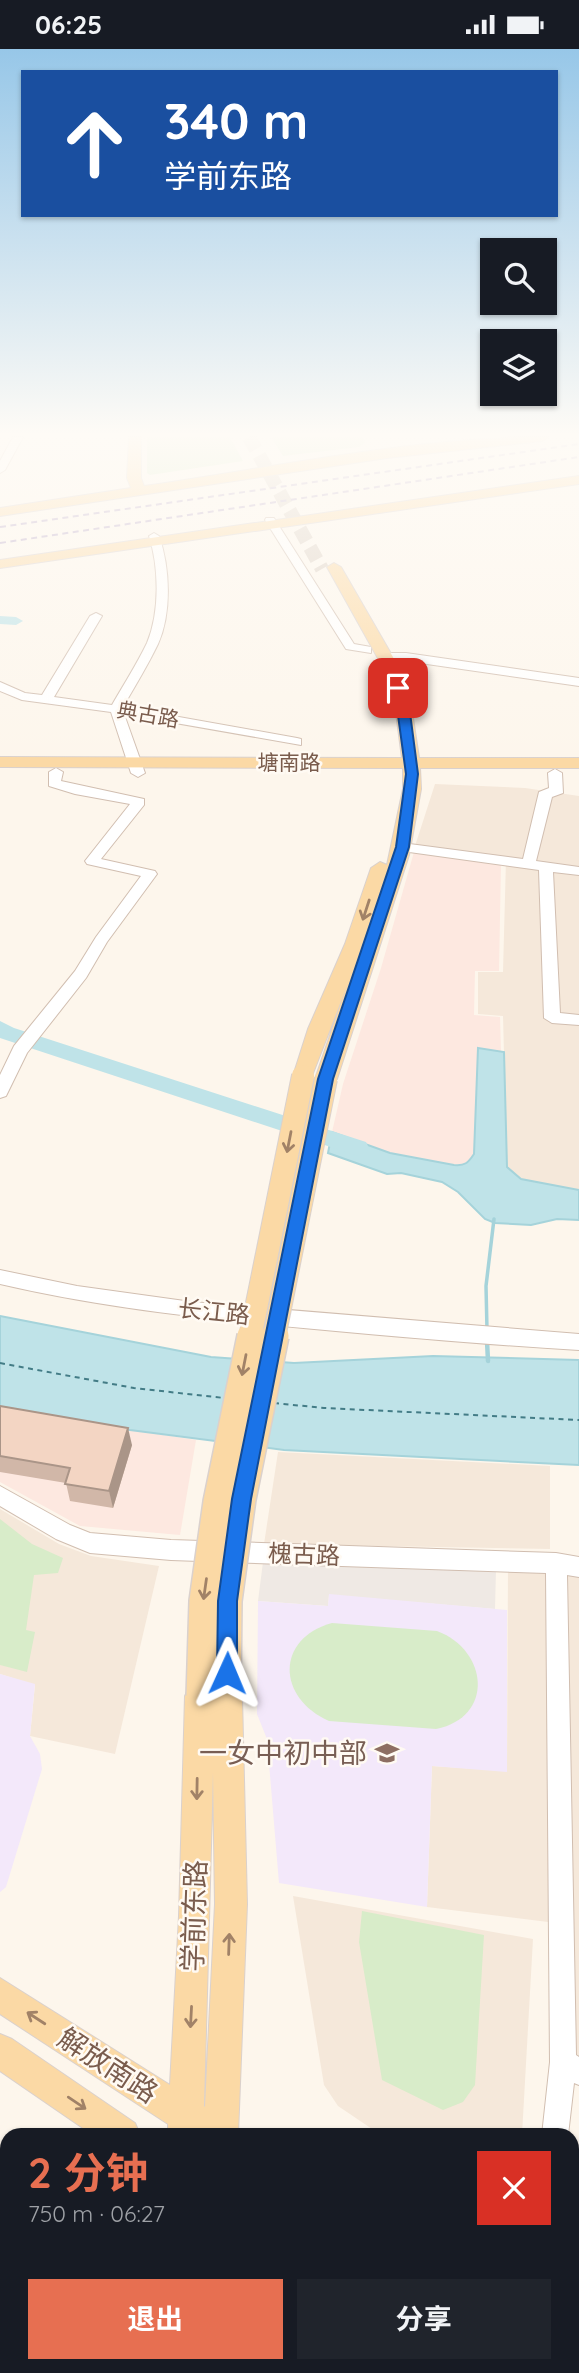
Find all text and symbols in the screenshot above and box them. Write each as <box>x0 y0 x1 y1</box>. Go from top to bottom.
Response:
text: 06:25 <box>35 8 102 41</box>
text: 340 m <box>164 90 308 151</box>
icon: ahead <box>49 98 140 189</box>
text: 学前东路 <box>164 156 292 196</box>
map controls <box>480 238 557 406</box>
button: search <box>480 238 557 315</box>
button: layers <box>480 329 557 406</box>
pin <box>368 658 428 718</box>
icon: arrive <box>379 669 417 707</box>
street label: 典古路 <box>115 696 181 732</box>
street label: 塘南路 <box>258 749 321 775</box>
one-way arrow <box>359 899 372 921</box>
one-way arrow <box>282 1131 296 1153</box>
street label: 长江路 <box>177 1292 251 1330</box>
one-way arrow <box>237 1353 251 1376</box>
street label: 槐古路 <box>268 1538 341 1570</box>
one-way arrow <box>198 1578 211 1600</box>
position arrow <box>190 1636 264 1710</box>
place label: 一女中初中部 <box>199 1735 367 1770</box>
school or university icon: 一女中初中部 <box>373 1739 401 1767</box>
one-way arrow <box>191 1777 204 1800</box>
street label: 学前东路 <box>174 1859 213 1973</box>
one-way arrow <box>223 1933 236 1956</box>
one-way arrow <box>184 2005 197 2028</box>
one-way arrow <box>27 2011 46 2026</box>
street label: 解放南路 <box>52 2019 165 2110</box>
one-way arrow <box>67 2096 86 2111</box>
text: 2 分钟 <box>28 2146 148 2199</box>
button: close <box>477 2151 551 2225</box>
text: 750 m · 06:27 <box>28 2199 165 2228</box>
button: 退出 <box>28 2279 283 2359</box>
button: 分享 <box>297 2279 551 2359</box>

